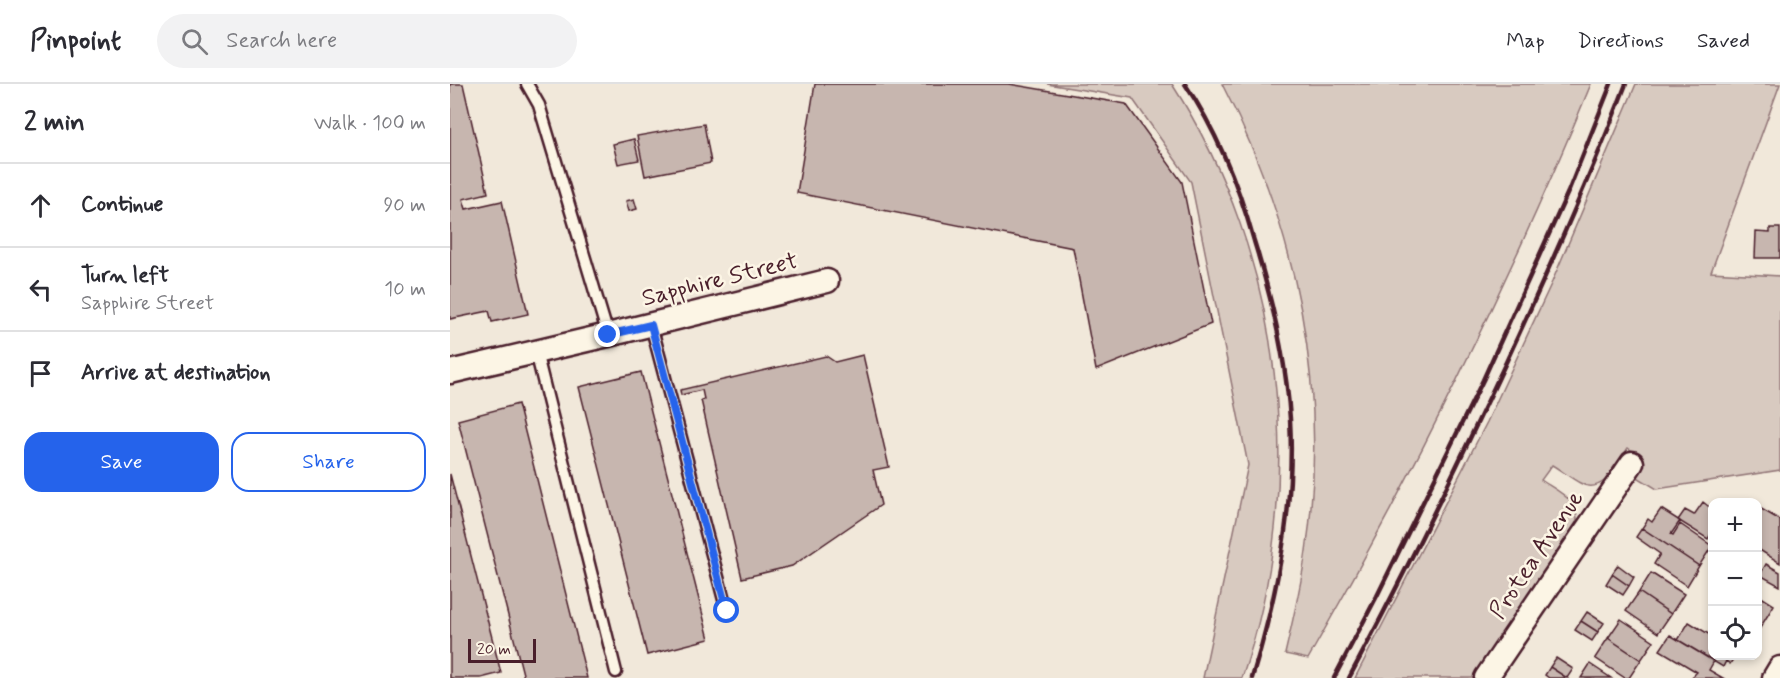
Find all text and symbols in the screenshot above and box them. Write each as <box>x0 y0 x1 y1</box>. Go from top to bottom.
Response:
search box <box>157 14 577 68</box>
text: Pinpoint <box>30 23 121 60</box>
icon: search <box>178 25 211 58</box>
text: Search here <box>226 27 337 55</box>
text: Map <box>1506 27 1545 55</box>
text: Directions <box>1578 27 1664 55</box>
text: Saved <box>1697 27 1750 55</box>
text: 2 min <box>24 106 85 140</box>
text: Walk · 100 m <box>314 110 426 137</box>
icon: ahead <box>24 189 57 222</box>
text: Continue <box>81 191 163 219</box>
text: 90 m <box>383 192 426 219</box>
street label: Sapphire Street <box>639 246 801 314</box>
text: Turn left <box>81 262 169 290</box>
icon: left <box>24 273 57 306</box>
text: 10 m <box>384 276 426 303</box>
text: Sapphire Street <box>81 290 214 317</box>
route end <box>594 321 620 347</box>
icon: arrive <box>24 357 57 390</box>
text: Arrive at destination <box>81 359 271 387</box>
button: Save <box>24 432 219 492</box>
button: Share <box>231 432 426 492</box>
street label: Protea Avenue <box>1483 485 1591 625</box>
map controls <box>1708 498 1762 660</box>
button: + <box>1708 498 1762 552</box>
button: − <box>1708 552 1762 606</box>
route start <box>713 597 739 623</box>
button: locate <box>1708 606 1762 660</box>
scale bar <box>468 636 536 664</box>
text: 20 m <box>477 639 511 660</box>

